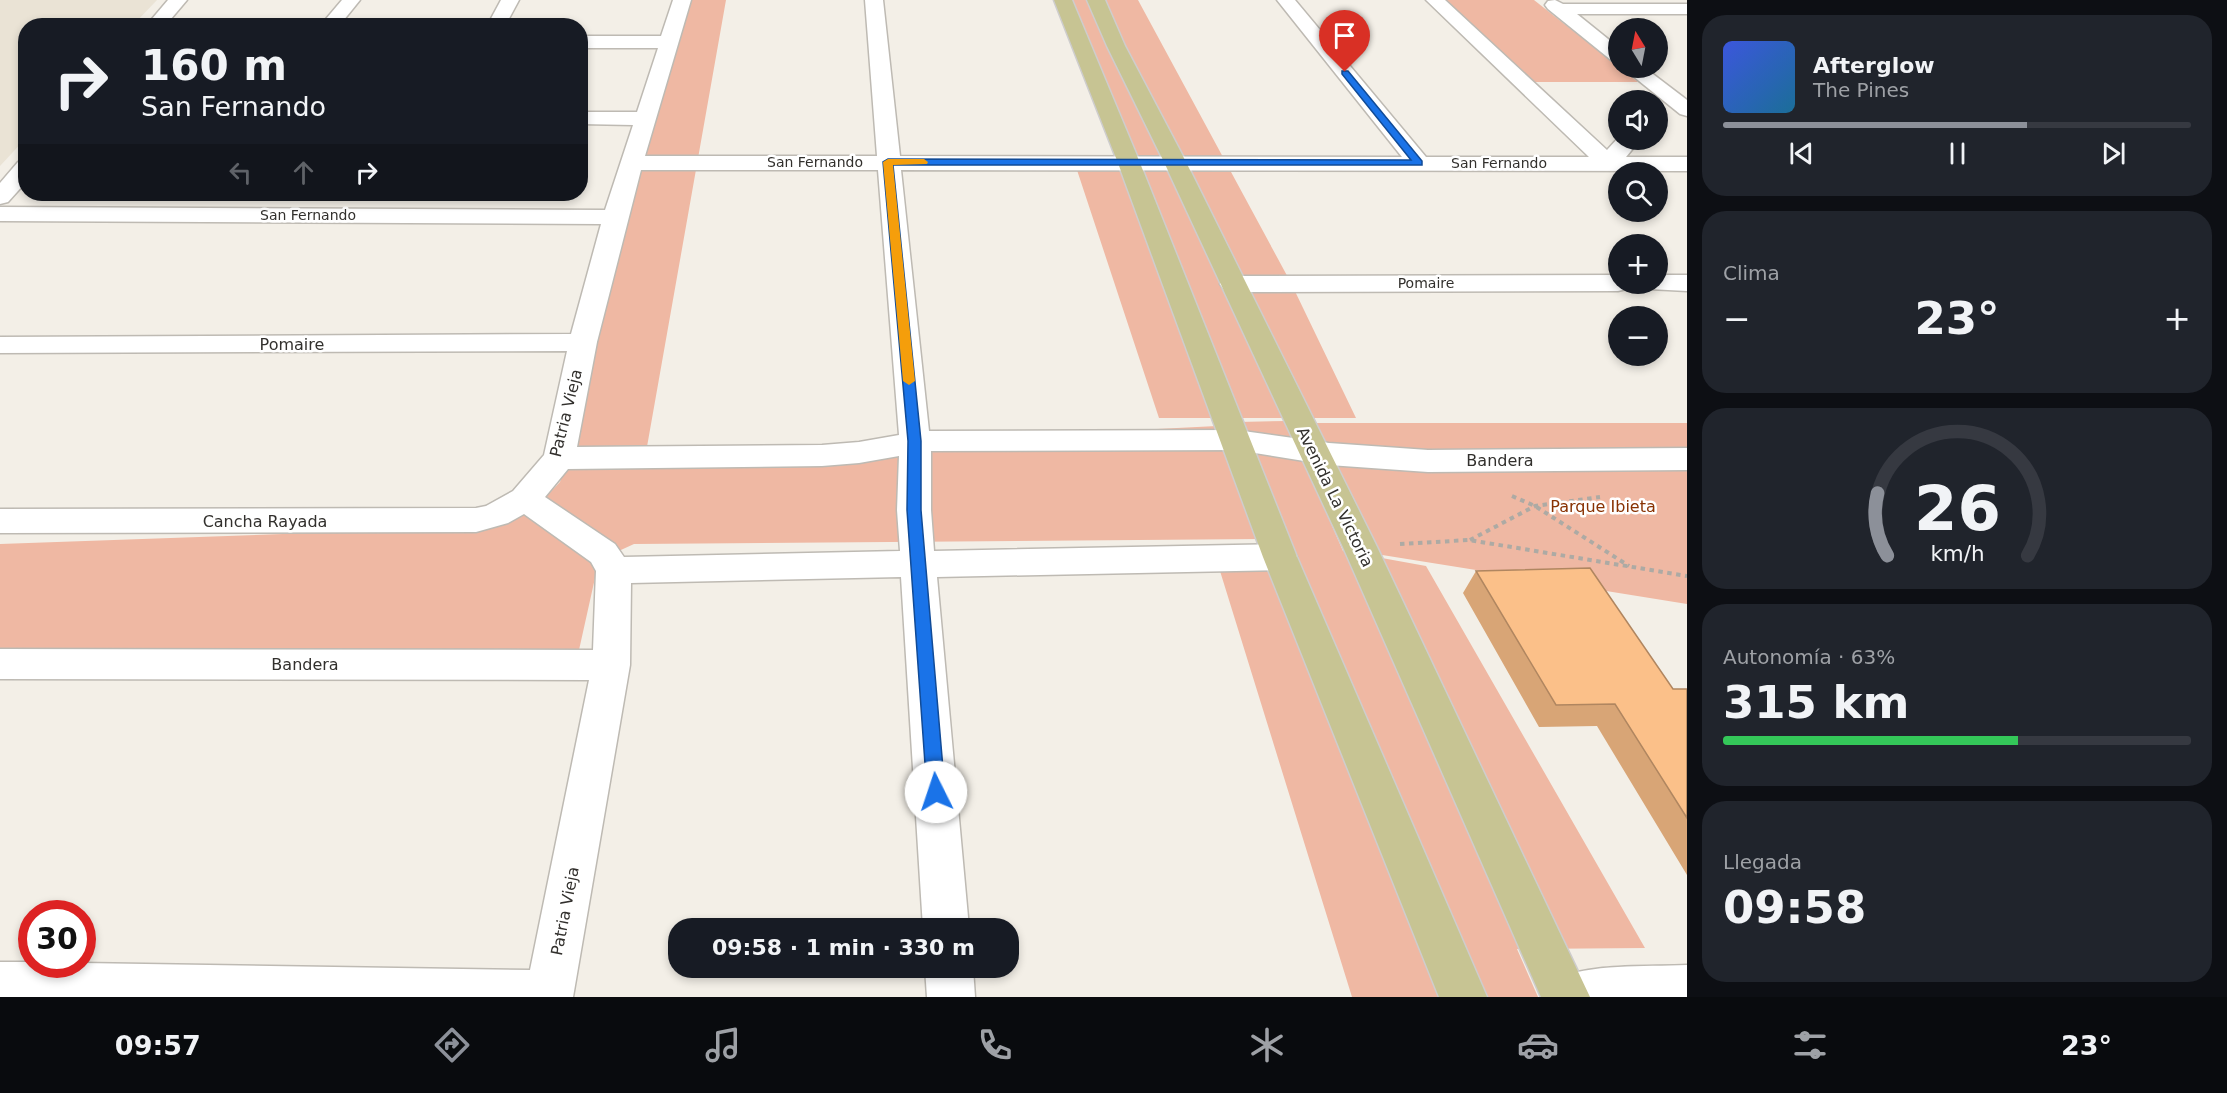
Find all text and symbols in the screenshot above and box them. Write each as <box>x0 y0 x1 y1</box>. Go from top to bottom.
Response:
pin <box>1319 10 1370 72</box>
north arrow <box>1608 18 1668 78</box>
map controls <box>1608 18 1668 366</box>
icon: arrive <box>1328 19 1361 52</box>
text: 160 m <box>141 41 287 90</box>
icon: right <box>42 42 120 120</box>
text: Afterglow <box>1813 53 1935 78</box>
text: The Pines <box>1813 78 1909 102</box>
button: sound <box>1608 90 1668 150</box>
text: San Fernando <box>141 91 326 122</box>
icon: previous <box>1785 137 1818 170</box>
icon: pause <box>1941 137 1974 170</box>
icon: next <box>2097 137 2130 170</box>
street label: San Fernando <box>767 154 863 170</box>
street label: San Fernando <box>1451 155 1547 171</box>
icon: left <box>224 156 257 189</box>
icon: ahead <box>287 156 320 189</box>
icon: right <box>350 156 383 189</box>
button: search <box>1608 162 1668 222</box>
street label: San Fernando <box>260 207 356 223</box>
button: + <box>1608 234 1668 294</box>
text: Clima <box>1723 261 1780 285</box>
street label: Pomaire <box>1398 275 1454 291</box>
text: 23° <box>1914 292 2000 345</box>
text: − <box>1723 299 1751 338</box>
text: + <box>2163 299 2191 338</box>
button: − <box>1608 306 1668 366</box>
street label: Pomaire <box>260 335 324 354</box>
street label: Patria Vieja <box>546 367 586 459</box>
street label: Avenida La Victoria <box>1293 424 1377 570</box>
street label: Bandera <box>1466 451 1534 470</box>
text: 26 <box>1914 472 2000 545</box>
park label: Parque Ibieta <box>1550 497 1656 516</box>
street label: Cancha Rayada <box>203 512 327 531</box>
text: km/h <box>1930 541 1984 566</box>
text: Autonomía · 63% <box>1723 645 1895 669</box>
street label: Bandera <box>271 655 339 674</box>
text: 315 km <box>1723 676 1909 729</box>
position arrow <box>904 760 968 824</box>
text: Llegada <box>1723 850 1802 874</box>
street label: Patria Vieja <box>547 865 583 957</box>
text: 09:58 <box>1723 881 1866 934</box>
speed limit sign: 30 <box>18 900 96 978</box>
text: 09:58 · 1 min · 330 m <box>712 935 975 960</box>
icon: directions <box>431 1024 473 1066</box>
icon: music <box>702 1024 744 1066</box>
icon: phone <box>974 1024 1016 1066</box>
icon: climate <box>1246 1024 1288 1066</box>
icon: car <box>1517 1024 1559 1066</box>
icon: filters <box>1789 1024 1831 1066</box>
text: 09:57 <box>115 1030 201 1061</box>
text: 23° <box>2061 1030 2112 1061</box>

